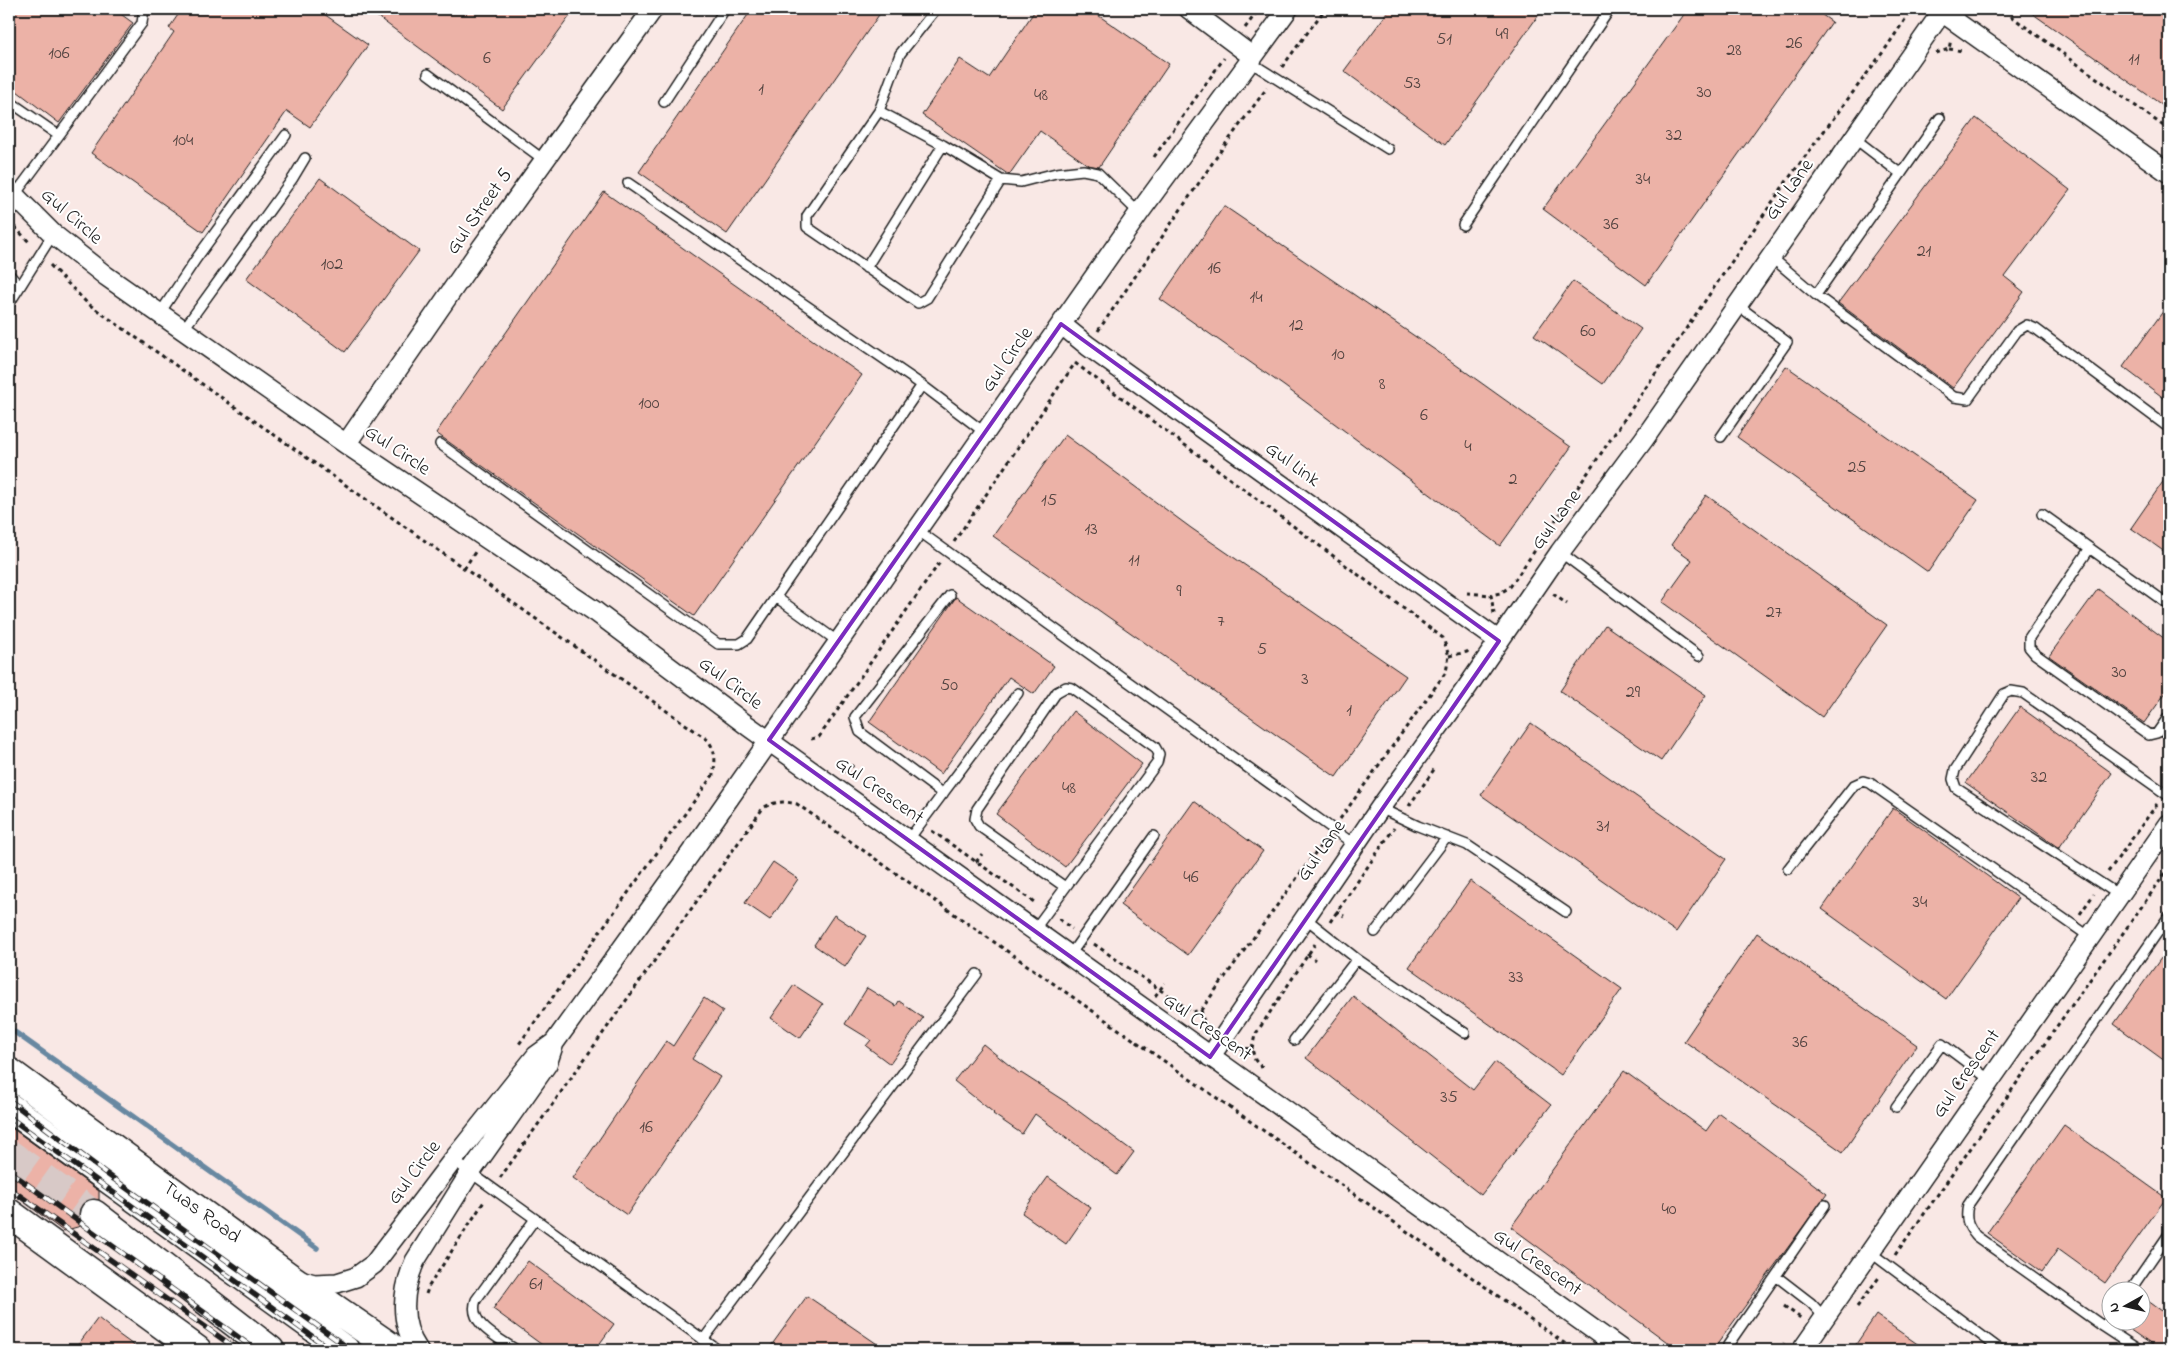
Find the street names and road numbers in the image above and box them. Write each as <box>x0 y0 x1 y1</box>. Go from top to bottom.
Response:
street label: Gul Lane <box>1758 153 1822 227</box>
street label: Gul Street 5 <box>440 163 520 261</box>
street label: Gul Circle <box>33 182 109 252</box>
street label: Gul Circle <box>975 321 1041 399</box>
street label: Gul Circle <box>358 418 436 484</box>
street label: Gul Link <box>1258 435 1326 495</box>
street label: Gul Lane <box>1525 484 1589 556</box>
street label: Gul Circle <box>692 650 768 718</box>
street label: Gul Crescent <box>828 750 930 833</box>
street label: Gul Lane <box>1290 814 1354 888</box>
street label: Gul Crescent <box>1156 987 1258 1070</box>
street label: Gul Crescent <box>1926 1023 2009 1125</box>
street label: Gul Circle <box>381 1135 449 1211</box>
street label: Tuas Road <box>156 1174 246 1252</box>
street label: Gul Crescent <box>1486 1222 1588 1305</box>

